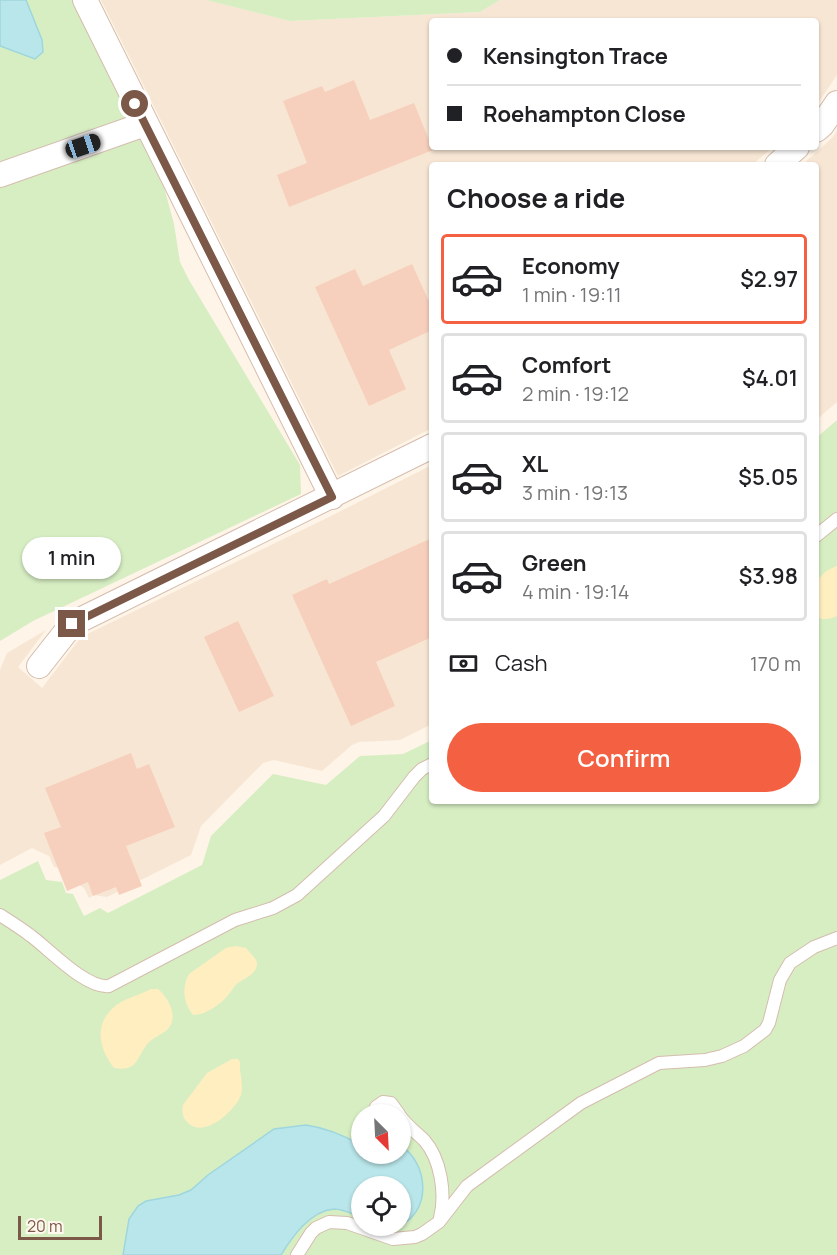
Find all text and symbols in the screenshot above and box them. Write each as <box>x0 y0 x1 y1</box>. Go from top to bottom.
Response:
text: Kensington Trace <box>483 41 668 71</box>
route start <box>121 90 148 117</box>
text: Roehampton Close <box>483 99 686 129</box>
car <box>63 132 103 160</box>
text: Choose a ride <box>447 179 625 216</box>
text: Economy <box>522 251 620 281</box>
icon: car <box>450 252 504 306</box>
text: $2.97 <box>740 264 798 294</box>
text: 1 min · 19:11 <box>522 281 622 308</box>
text: Comfort <box>522 350 611 380</box>
icon: car <box>450 351 504 405</box>
text: $4.01 <box>742 363 798 393</box>
text: 2 min · 19:12 <box>522 380 629 407</box>
text: XL <box>522 449 548 479</box>
icon: car <box>450 450 504 504</box>
text: $5.05 <box>738 462 798 492</box>
text: 3 min · 19:13 <box>522 479 628 506</box>
callout: 1 min <box>22 537 122 579</box>
text: 1 min <box>48 544 95 571</box>
text: Green <box>522 548 587 578</box>
icon: car <box>450 549 504 603</box>
text: $3.98 <box>739 561 798 591</box>
text: 4 min · 19:14 <box>522 578 630 605</box>
route end <box>58 610 85 637</box>
icon: cash <box>447 647 480 680</box>
text: Cash <box>495 648 548 678</box>
text: 170 m <box>750 650 801 677</box>
button: Confirm <box>447 723 801 792</box>
north arrow <box>351 1104 411 1164</box>
map controls <box>351 1104 411 1236</box>
button: locate <box>351 1176 411 1236</box>
scale bar <box>18 1213 102 1240</box>
text: 20 m <box>27 1215 63 1237</box>

